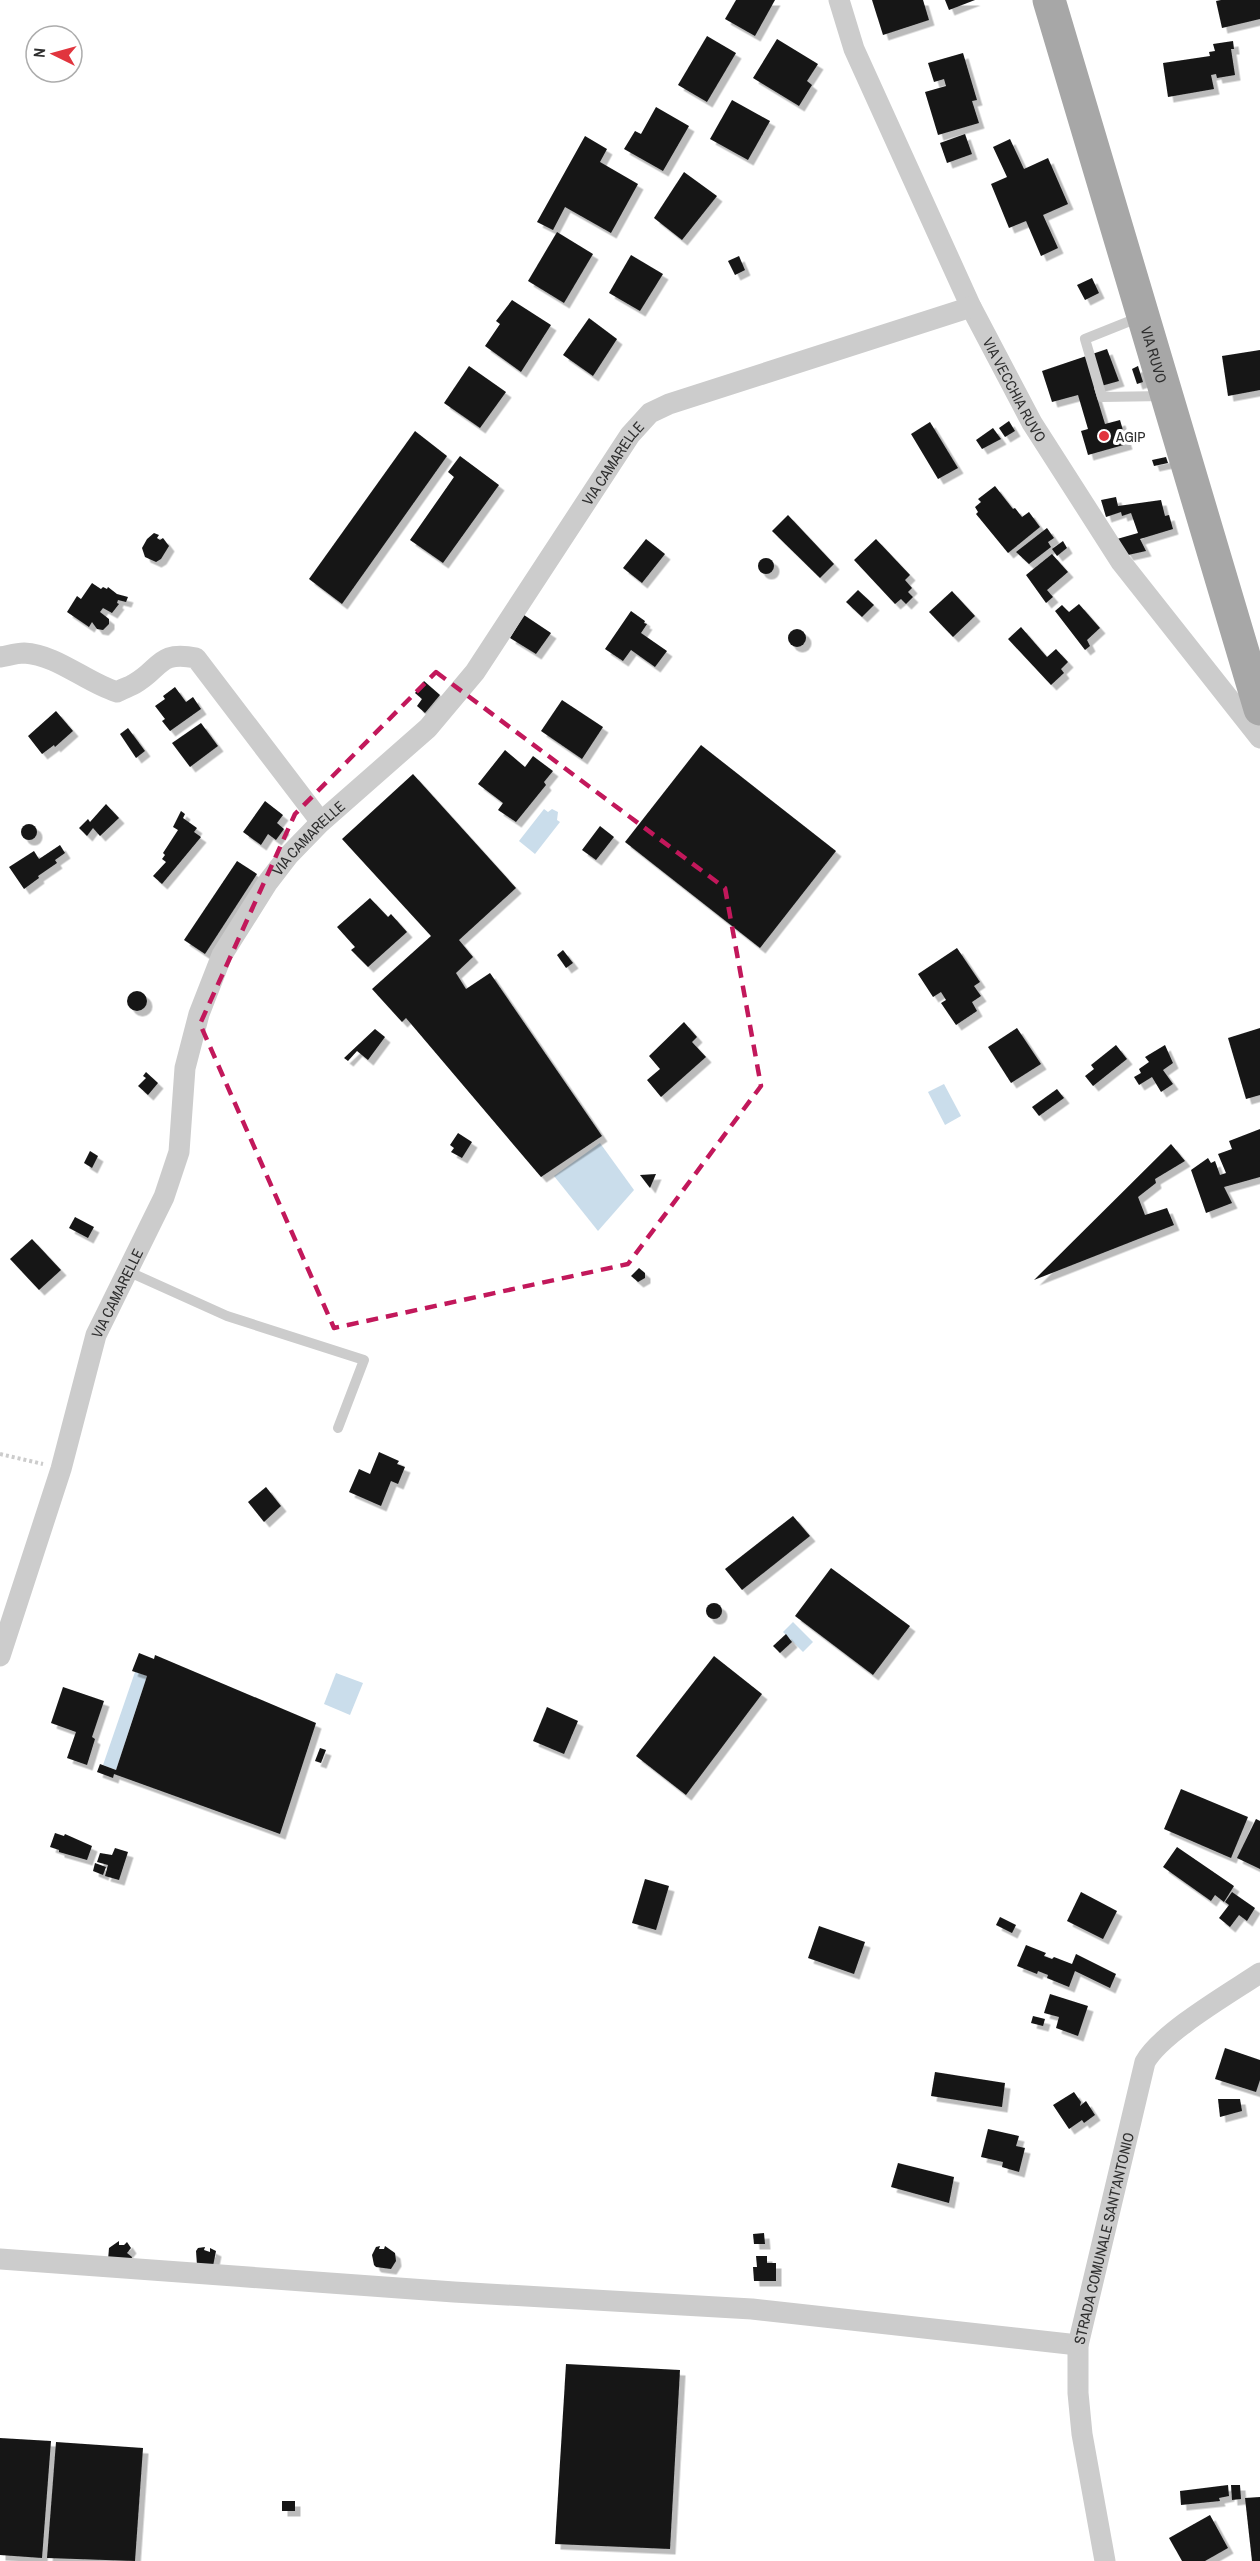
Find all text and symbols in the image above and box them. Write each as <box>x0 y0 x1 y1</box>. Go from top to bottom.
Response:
north arrow <box>24 24 84 84</box>
text: N <box>28 47 50 58</box>
street label: VIA RUVO <box>1136 324 1173 386</box>
street label: VIA VECCHIA RUVO <box>978 334 1052 446</box>
street label: VIA CAMARELLE <box>577 416 648 509</box>
place label: AGIP <box>1115 426 1145 447</box>
marker: AGIP <box>1097 429 1111 443</box>
street label: VIA CAMARELLE <box>267 795 349 879</box>
street label: VIA CAMARELLE <box>86 1245 148 1341</box>
street label: STRADA COMUNALE SANT'ANTONIO <box>1068 2130 1138 2346</box>

